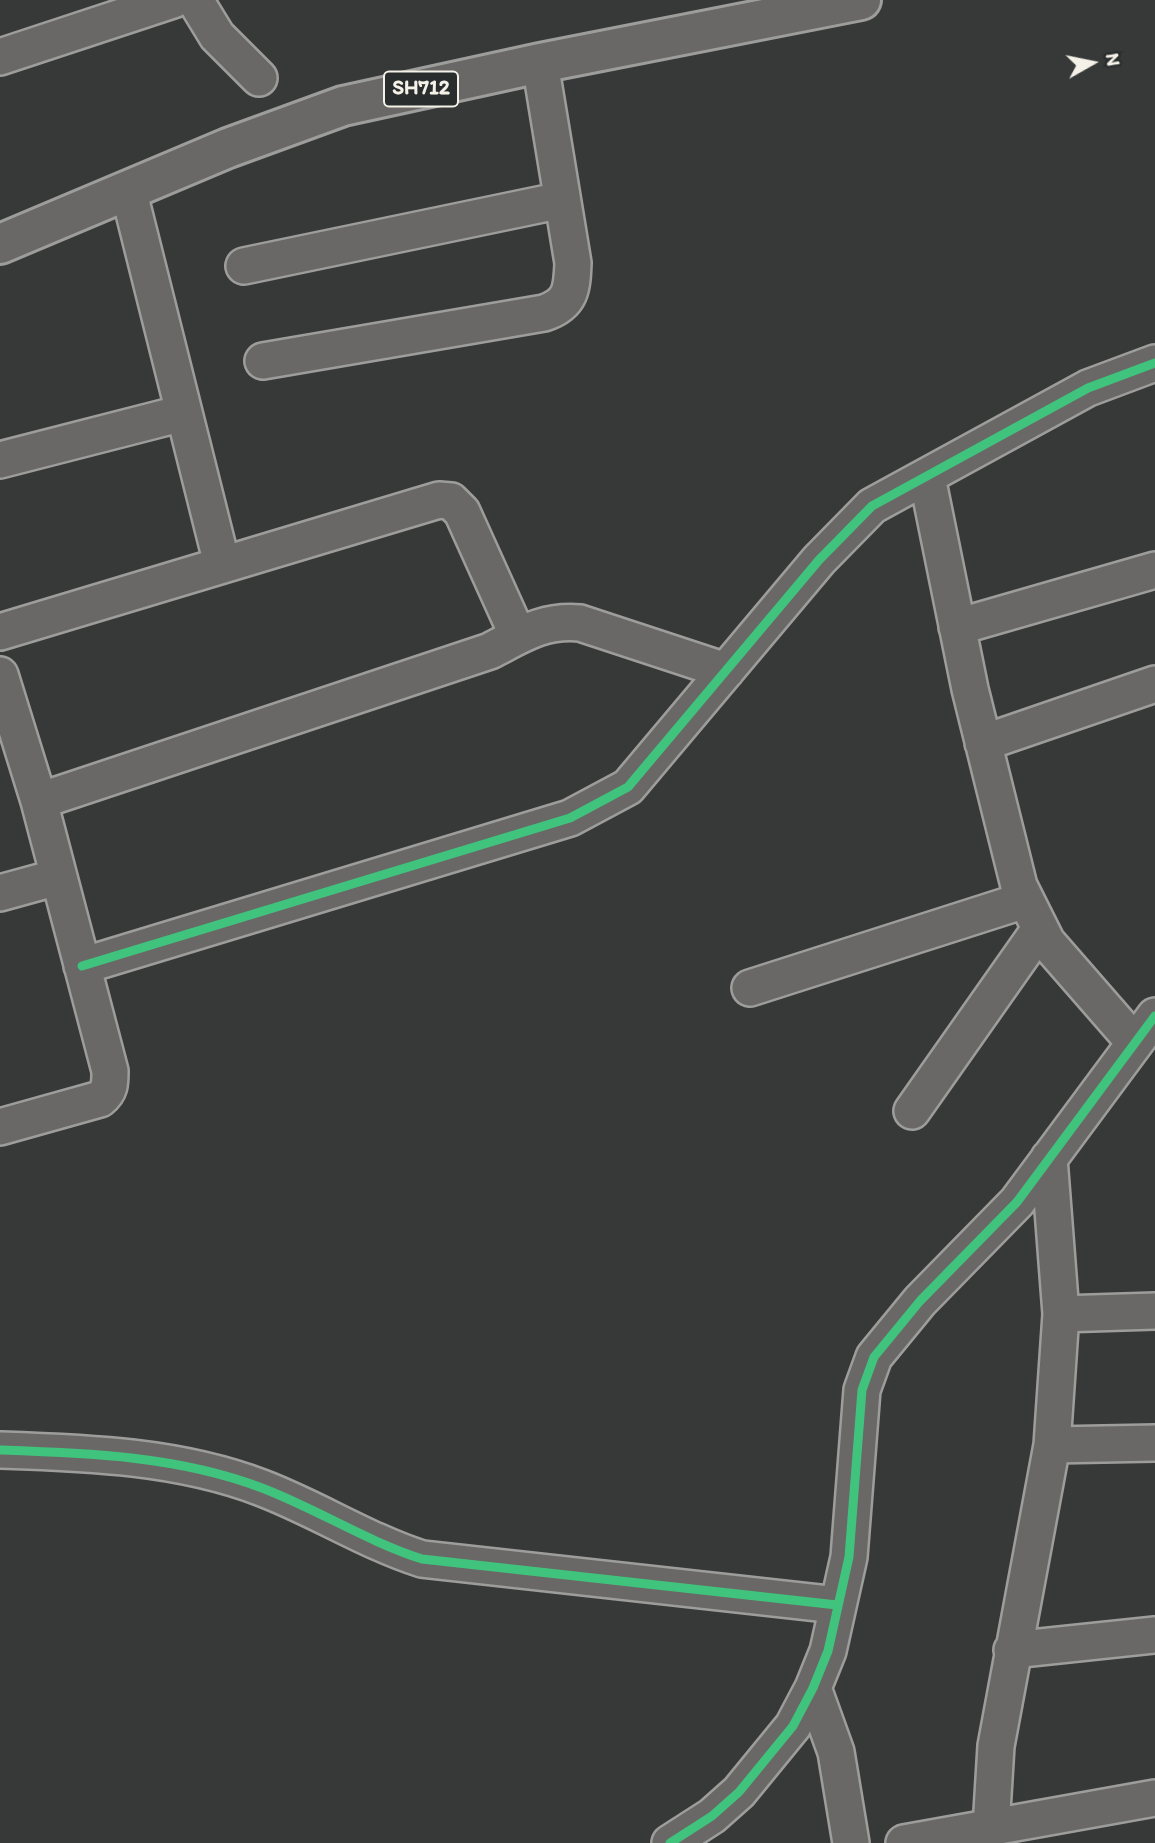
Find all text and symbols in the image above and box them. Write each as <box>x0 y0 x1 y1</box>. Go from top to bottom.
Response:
north arrow <box>1057 28 1127 98</box>
text: N <box>1101 51 1126 68</box>
road number: SH712 <box>384 72 458 106</box>

